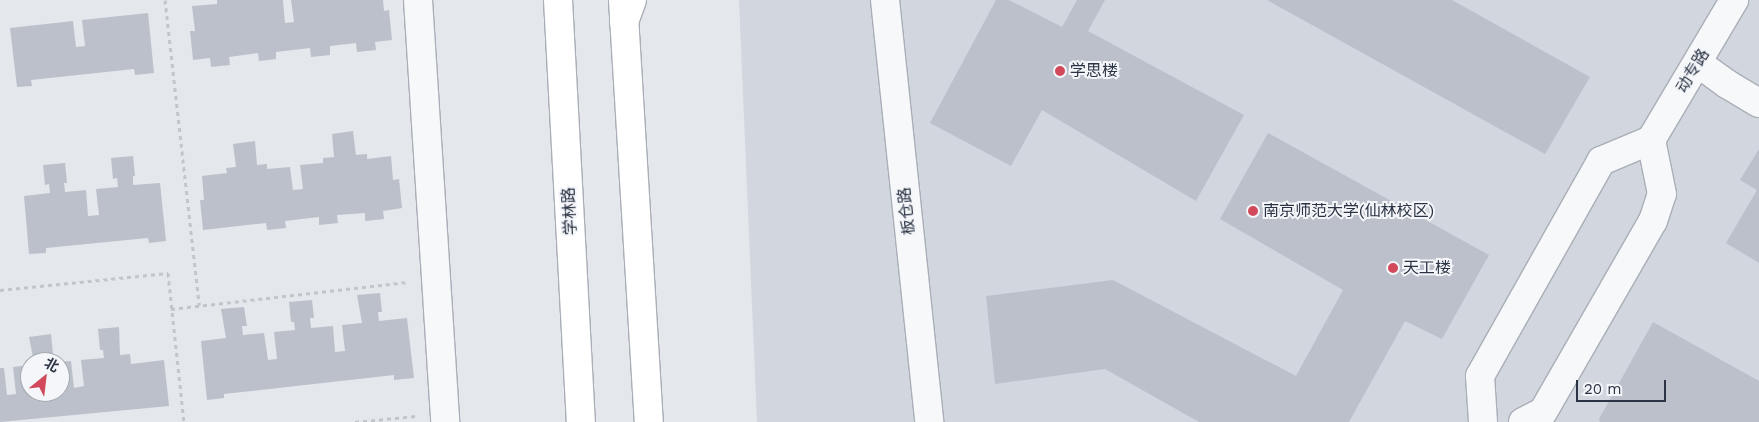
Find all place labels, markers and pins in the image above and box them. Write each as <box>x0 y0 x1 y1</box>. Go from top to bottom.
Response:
place label: 学思楼 <box>1070 61 1118 81</box>
marker: 学思楼 <box>1054 65 1066 77</box>
place label: 南京师范大学(仙林校区) <box>1263 201 1434 221</box>
marker: 南京师范大学(仙林校区) <box>1247 205 1259 217</box>
place label: 天工楼 <box>1403 258 1451 278</box>
marker: 天工楼 <box>1387 262 1399 274</box>

